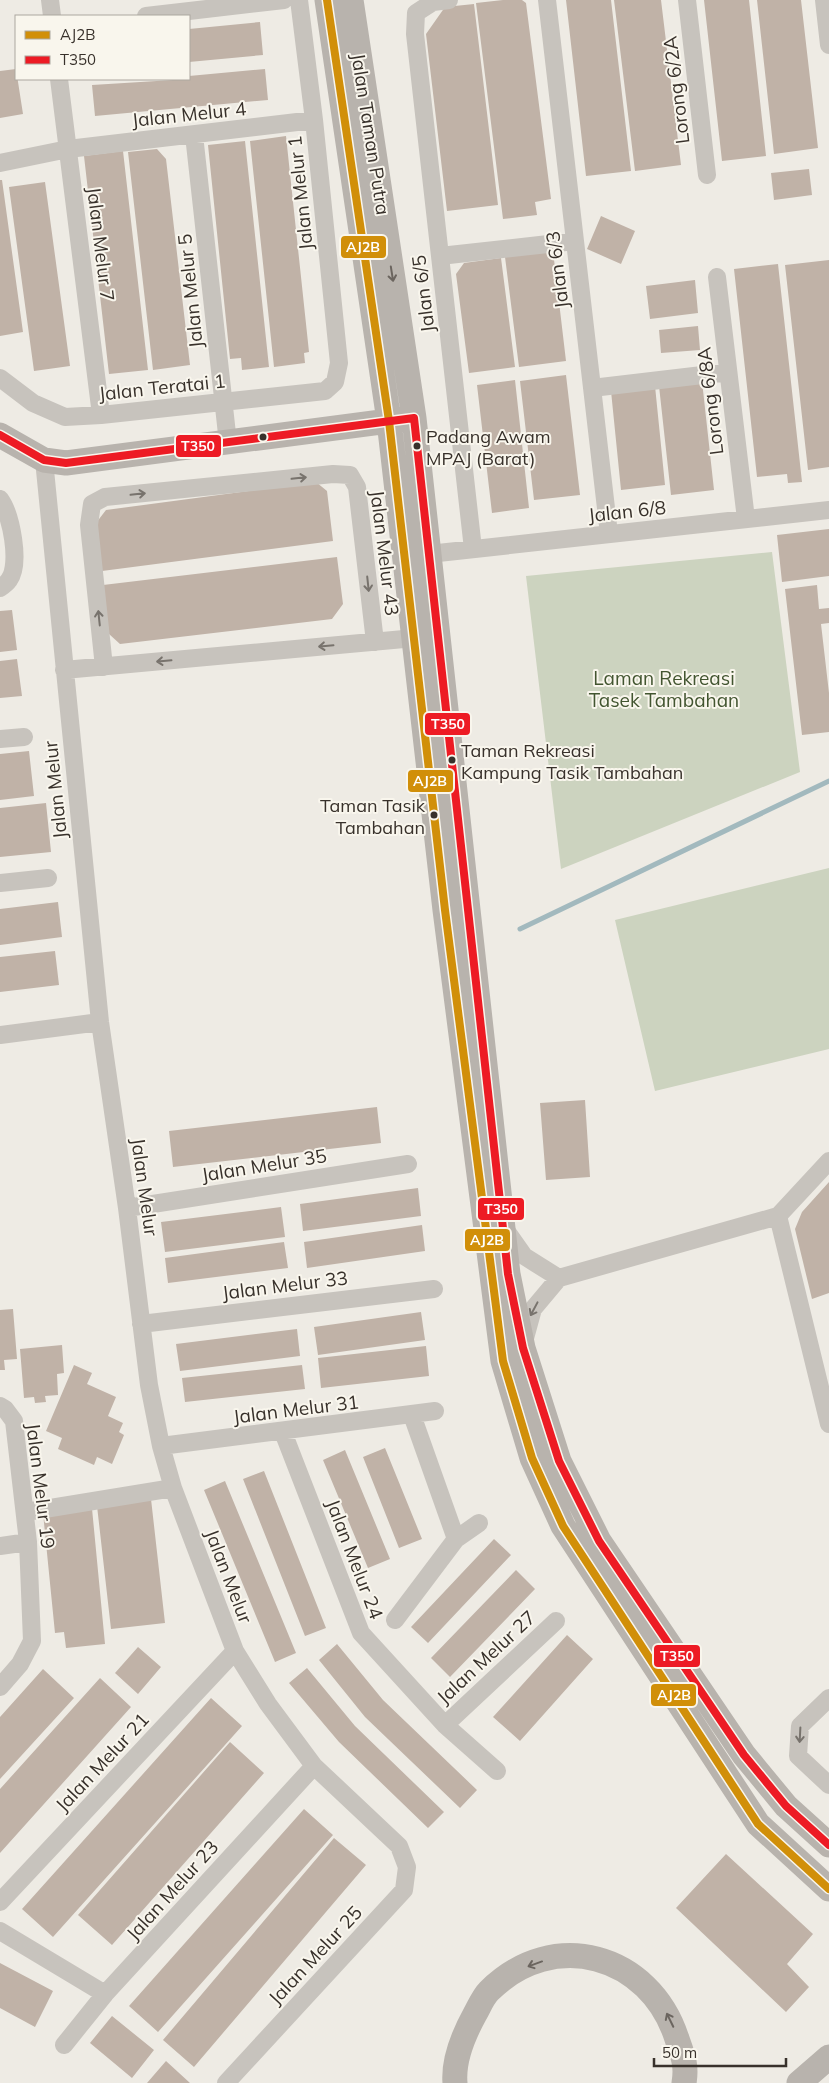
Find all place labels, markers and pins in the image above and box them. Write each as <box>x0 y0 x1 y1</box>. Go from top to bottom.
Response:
place label: Padang Awam MPAJ (Barat) <box>426 425 551 470</box>
unlabelled marker <box>258 432 268 442</box>
marker: Padang Awam MPAJ (Barat) <box>412 441 422 451</box>
place label: Taman Rekreasi Kampung Tasik Tambahan <box>461 739 683 784</box>
marker: Taman Rekreasi Kampung Tasik Tambahan <box>447 755 457 765</box>
place label: Taman Tasik Tambahan <box>320 794 426 839</box>
marker: Taman Tasik Tambahan <box>429 810 439 820</box>

